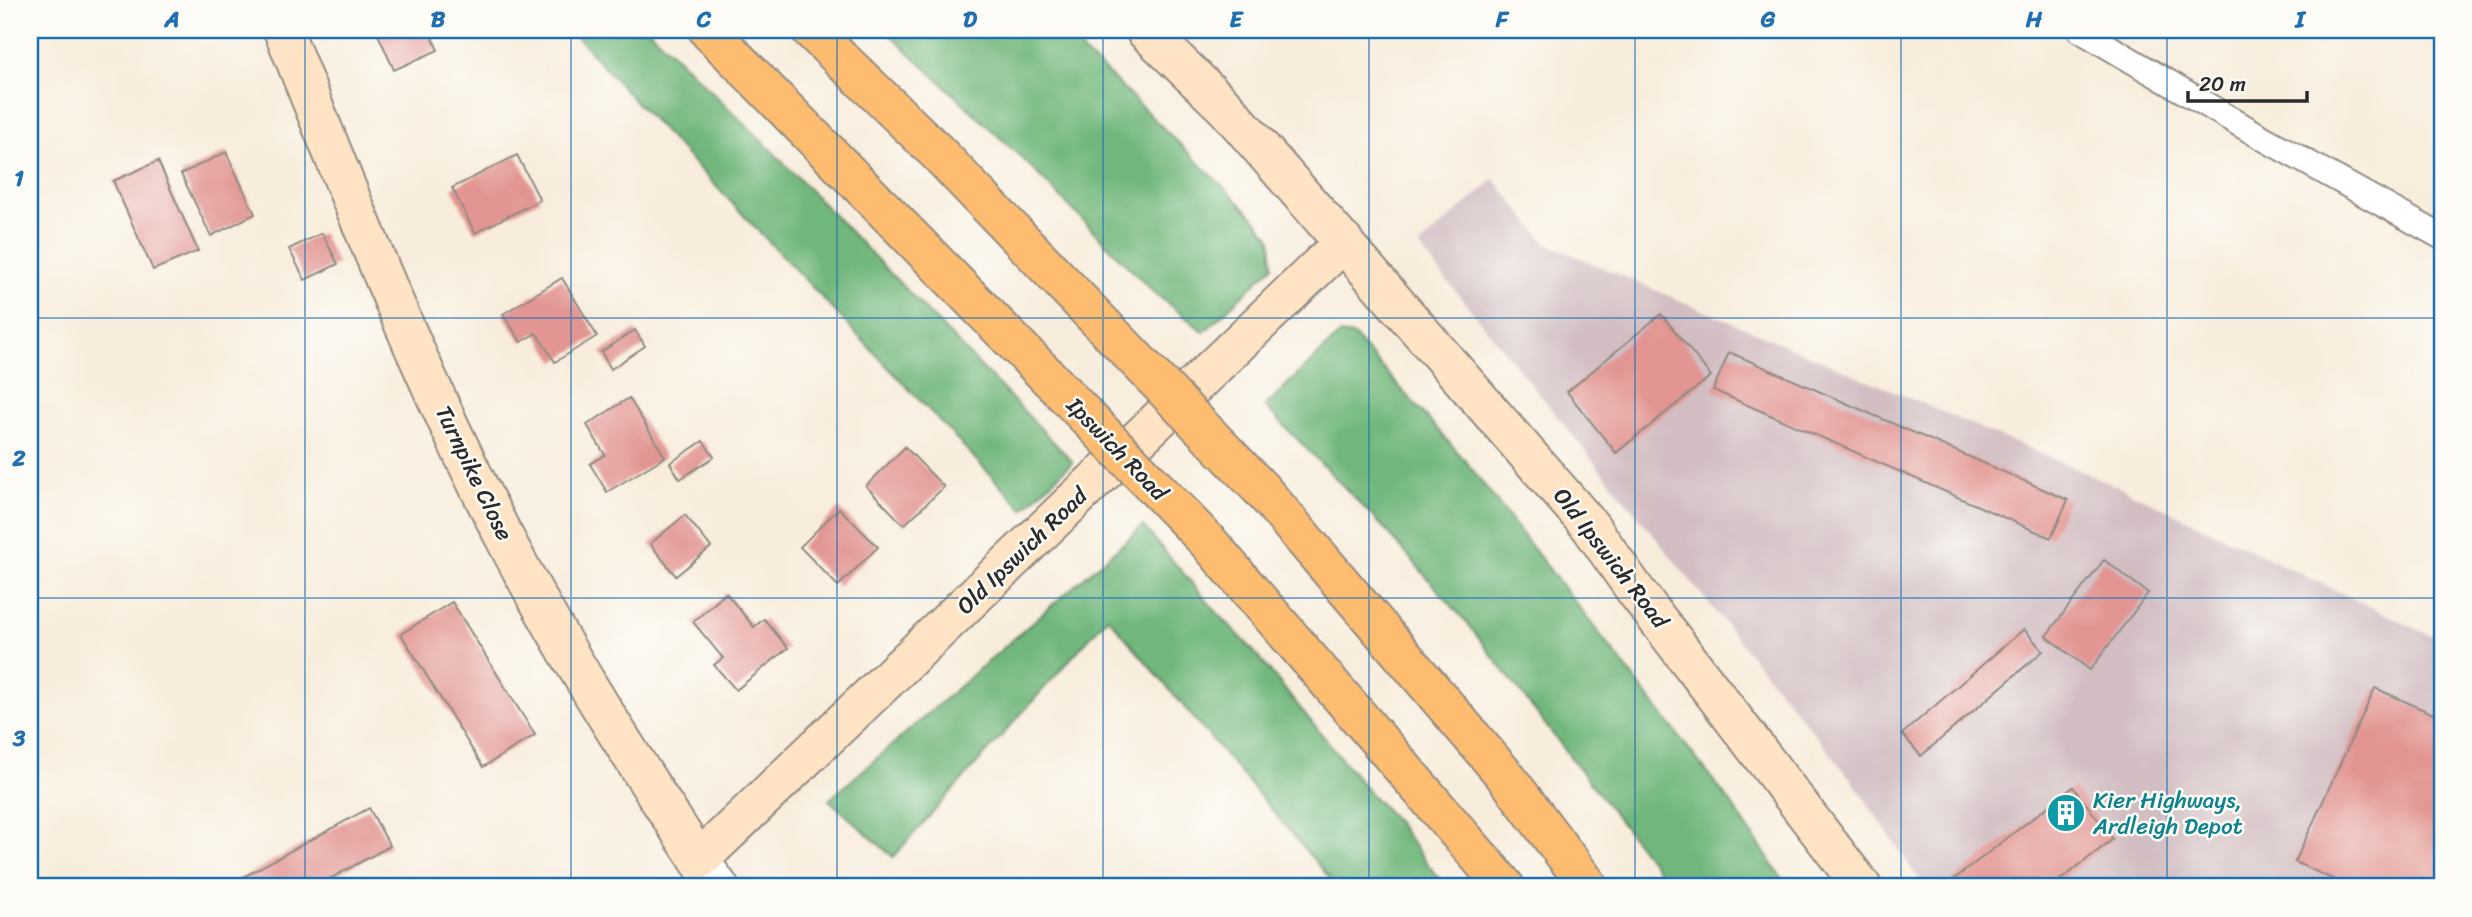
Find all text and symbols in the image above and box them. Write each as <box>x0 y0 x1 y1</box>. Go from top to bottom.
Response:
text: A <box>163 0 180 40</box>
text: B <box>431 0 446 40</box>
text: C <box>696 0 712 40</box>
text: D <box>963 0 978 40</box>
text: E <box>1230 0 1245 40</box>
text: F <box>1495 0 1510 40</box>
text: G <box>1760 0 1776 40</box>
text: H <box>2025 0 2043 40</box>
text: I <box>2294 0 2306 40</box>
scale bar <box>2188 60 2308 104</box>
text: 20 m <box>2199 65 2246 103</box>
text: 1 <box>14 158 24 199</box>
street label: Ipswich Road <box>1055 386 1179 512</box>
street label: Turnpike Close <box>423 398 525 548</box>
text: 2 <box>11 438 26 479</box>
street label: Old Ipswich Road <box>946 476 1099 625</box>
street label: Old Ipswich Road <box>1542 478 1681 639</box>
text: 3 <box>12 718 26 759</box>
place label: Kier Highways, Ardleigh Depot <box>2092 780 2243 847</box>
building icon: Kier Highways, Ardleigh Depot <box>2045 792 2087 834</box>

